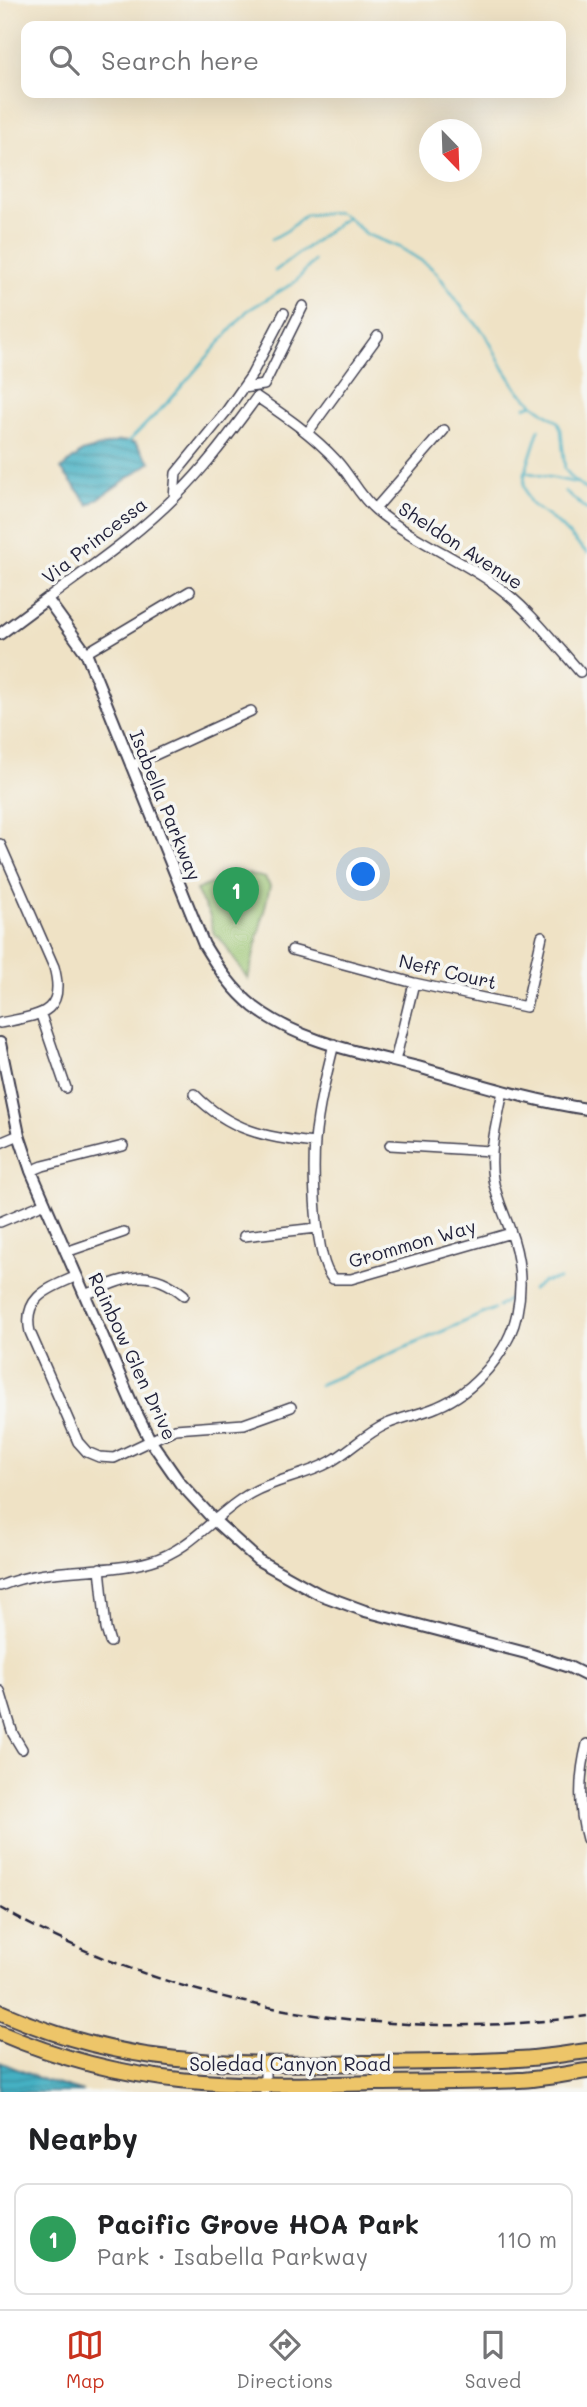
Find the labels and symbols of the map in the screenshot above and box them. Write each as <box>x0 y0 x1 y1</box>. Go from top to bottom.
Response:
north arrow <box>419 119 482 182</box>
street label: Via Princessa <box>36 491 152 589</box>
street label: Sheldon Avenue <box>394 495 528 595</box>
street label: Isabella Parkway <box>124 726 208 884</box>
your location <box>346 857 380 891</box>
pin: 1 <box>213 867 259 925</box>
street label: Neff Court <box>397 948 499 994</box>
street label: Grommon Way <box>345 1213 479 1273</box>
street label: Rainbow Glen Drive <box>83 1268 183 1444</box>
street label: Soledad Canyon Road <box>189 2051 391 2076</box>

